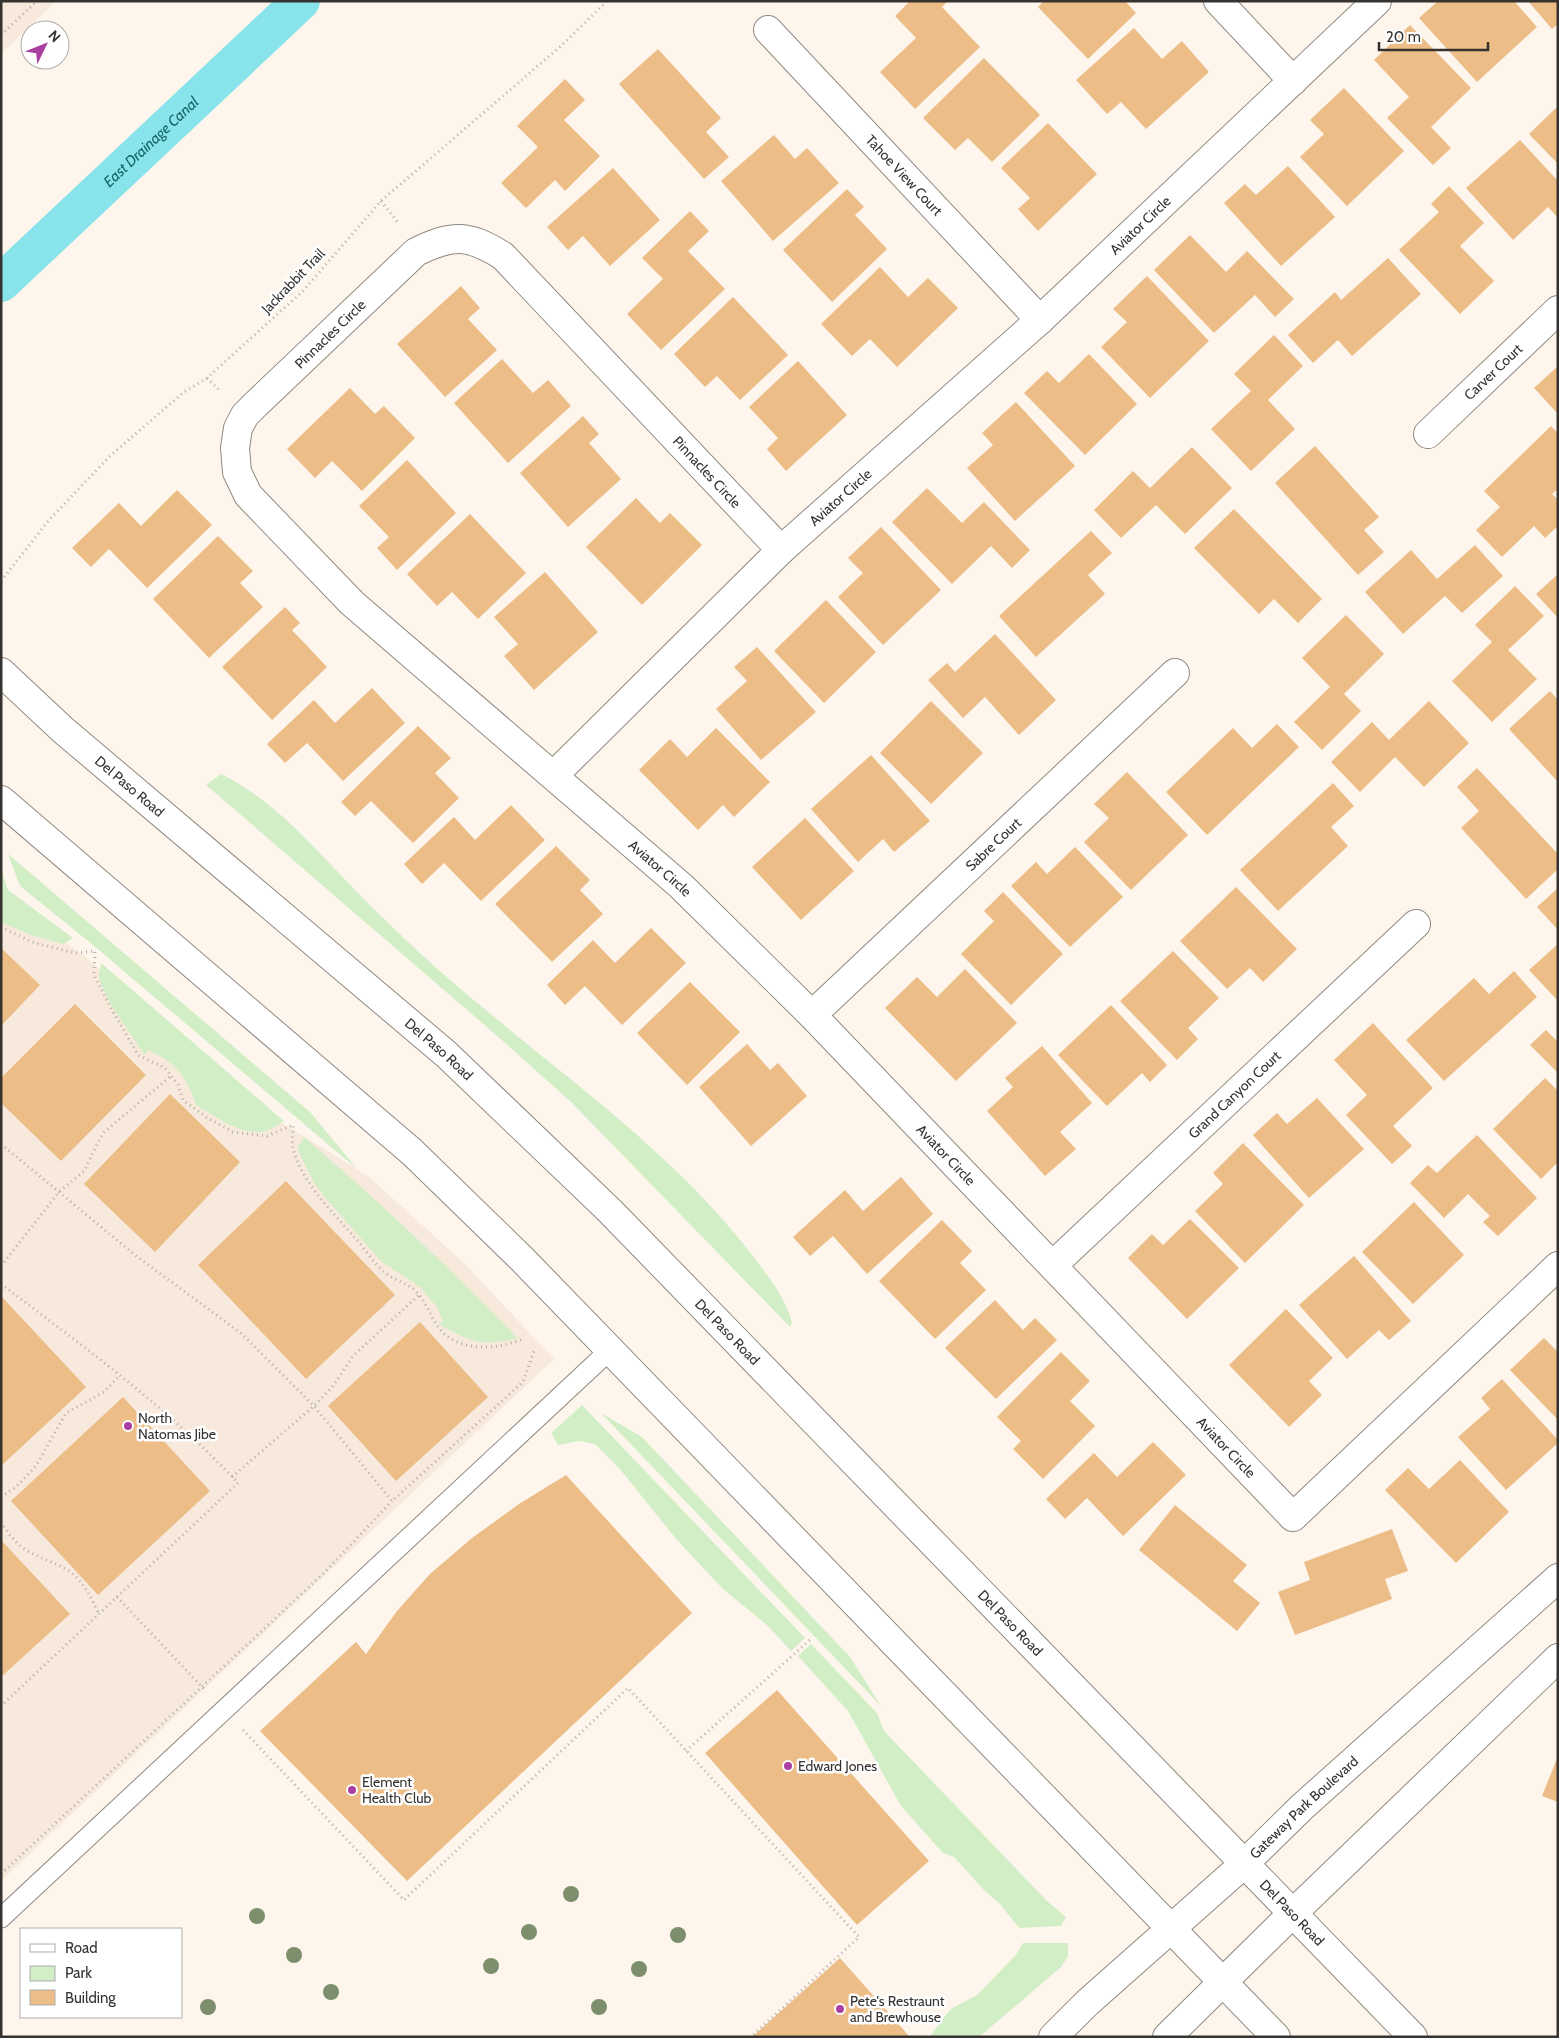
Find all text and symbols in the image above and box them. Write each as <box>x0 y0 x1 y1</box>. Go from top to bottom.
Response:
north arrow <box>20 20 70 70</box>
scale bar <box>1379 20 1488 52</box>
text: N <box>45 26 64 46</box>
text: 20 m <box>1386 28 1421 46</box>
water label: East Drainage Canal <box>100 93 203 191</box>
street label: Tahoe View Court <box>862 131 947 220</box>
street label: Aviator Circle <box>1106 192 1175 258</box>
street label: Jackrabbit Trail <box>257 244 329 318</box>
street label: Pinnacles Circle <box>291 296 369 372</box>
street label: Carver Court <box>1460 340 1526 404</box>
street label: Pinnacles Circle <box>669 432 745 512</box>
street label: Aviator Circle <box>805 465 875 530</box>
street label: Del Paso Road <box>91 752 168 821</box>
street label: Sabre Court <box>962 814 1025 875</box>
street label: Aviator Circle <box>625 836 695 900</box>
street label: Del Paso Road <box>401 1014 477 1084</box>
street label: Grand Canyon Court <box>1184 1047 1285 1142</box>
street label: Aviator Circle <box>913 1121 979 1189</box>
street label: Del Paso Road <box>691 1295 764 1369</box>
place label: North Natomas Jibe <box>138 1409 216 1443</box>
street label: Aviator Circle <box>1193 1413 1260 1482</box>
marker: North Natomas Jibe <box>122 1420 134 1432</box>
street label: Del Paso Road <box>974 1586 1047 1660</box>
street label: Gateway Park Boulevard <box>1246 1752 1362 1863</box>
place label: Edward Jones <box>798 1757 877 1775</box>
marker: Edward Jones <box>782 1760 794 1772</box>
place label: Element Health Club <box>362 1773 432 1807</box>
marker: Element Health Club <box>346 1784 358 1796</box>
street label: Del Paso Road <box>1256 1876 1328 1949</box>
legend <box>20 1928 182 2018</box>
text: Road <box>65 1939 98 1957</box>
text: Park <box>65 1964 92 1982</box>
text: Building <box>65 1989 116 2007</box>
place label: Pete's Restraunt and Brewhouse <box>850 1992 945 2026</box>
marker: Pete's Restraunt and Brewhouse <box>834 2003 846 2015</box>

